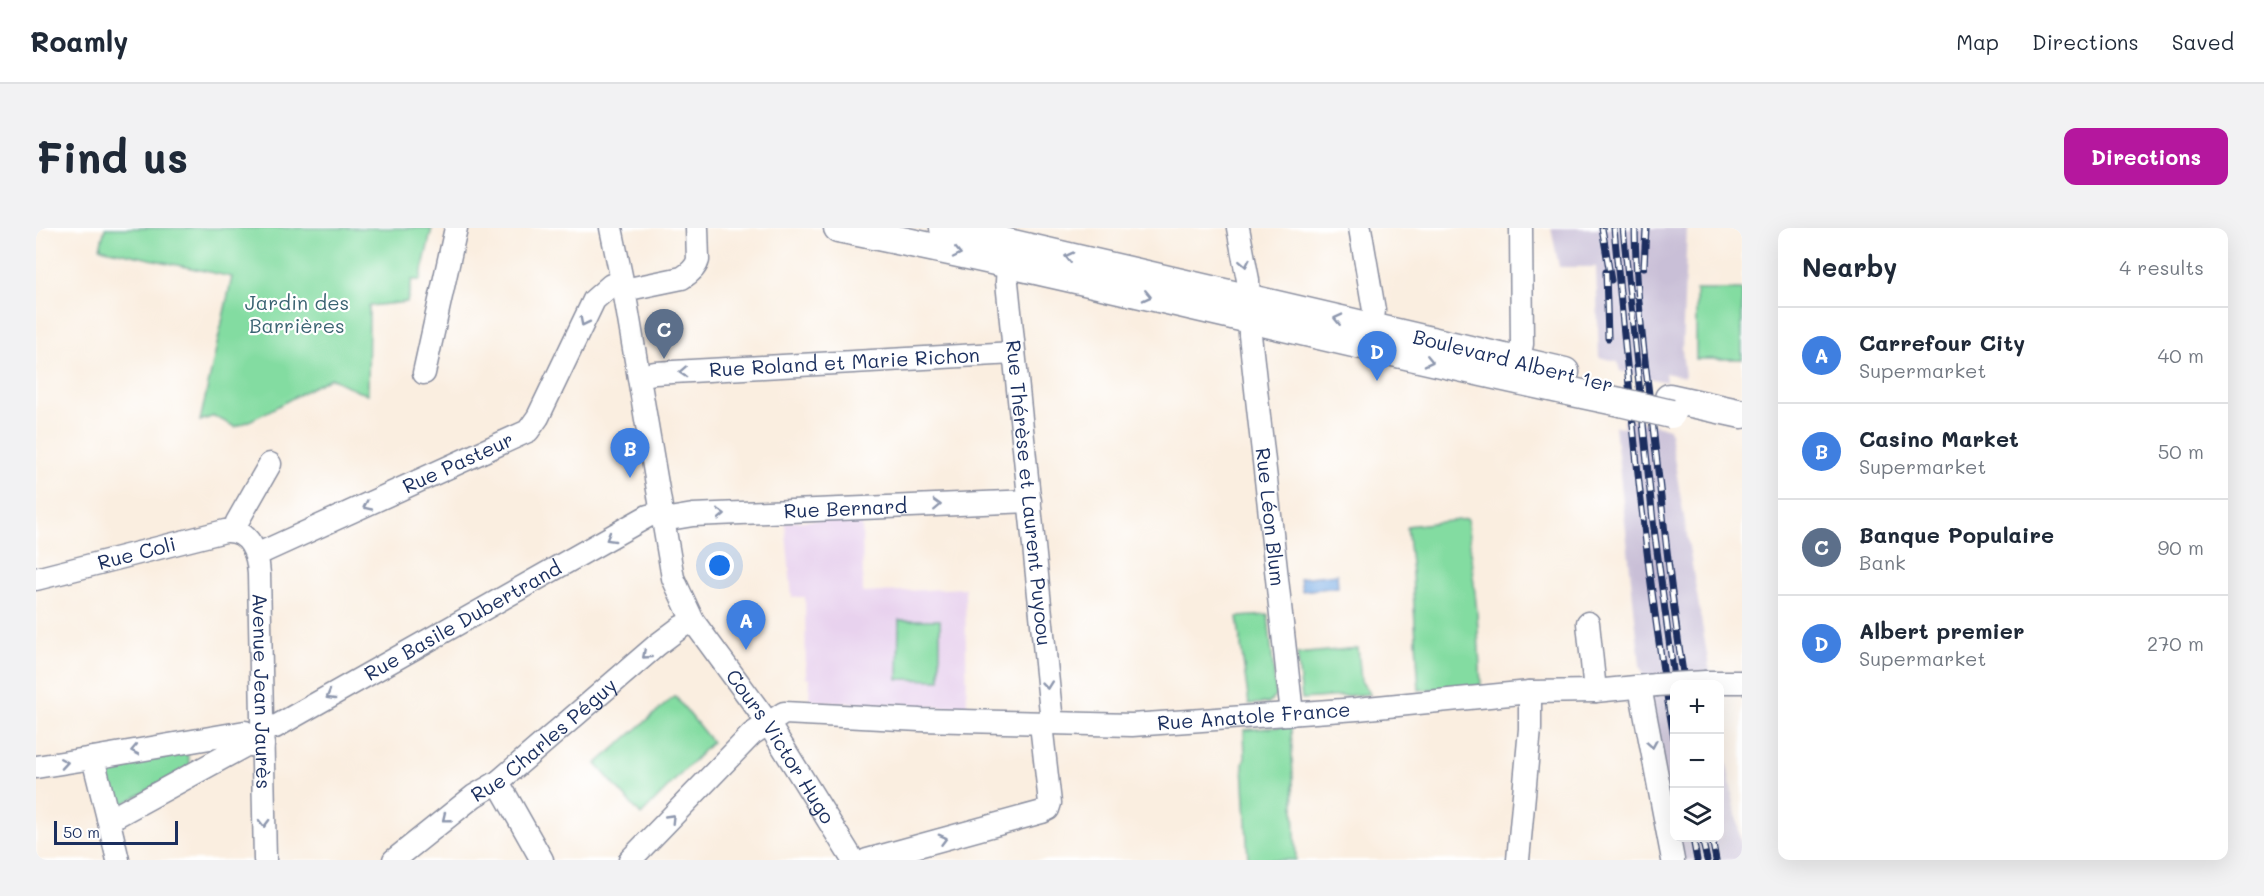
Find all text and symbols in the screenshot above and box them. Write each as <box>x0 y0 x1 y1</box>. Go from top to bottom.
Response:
text: Roamly <box>30 23 129 59</box>
text: Map <box>1956 28 1999 55</box>
text: Directions <box>2032 28 2139 55</box>
text: Saved <box>2172 28 2234 55</box>
button: Directions <box>2064 128 2228 185</box>
text: Find us <box>36 129 188 184</box>
one-way arrow <box>951 245 961 258</box>
text: Nearby <box>1802 250 1897 284</box>
one-way arrow <box>1064 252 1074 265</box>
text: 4 results <box>2119 254 2204 280</box>
one-way arrow <box>1238 258 1251 268</box>
park label: Jardin des Barrières <box>245 289 349 338</box>
one-way arrow <box>1142 289 1152 302</box>
pin: C <box>644 310 684 359</box>
one-way arrow <box>1333 313 1343 326</box>
one-way arrow <box>579 316 591 327</box>
street label: Boulevard Albert 1er <box>1410 323 1616 397</box>
text: Carrefour City <box>1859 328 2025 357</box>
pin: D <box>1358 332 1396 381</box>
street label: Rue Thérèse et Laurent Puyoou <box>1001 339 1058 647</box>
street label: Rue Roland et Marie Richon <box>708 341 980 382</box>
text: A <box>1815 342 1828 368</box>
text: 40 m <box>2158 342 2204 368</box>
one-way arrow <box>1424 353 1434 366</box>
text: Supermarket <box>1859 357 1986 383</box>
one-way arrow <box>679 365 688 378</box>
text: Casino Market <box>1859 424 2019 453</box>
street label: Rue Pasteur <box>398 425 517 499</box>
pin: B <box>610 428 650 478</box>
text: B <box>1815 438 1828 464</box>
text: 50 m <box>2158 438 2204 464</box>
street label: Rue Léon Blum <box>1251 446 1292 587</box>
text: Supermarket <box>1859 453 1986 479</box>
street label: Rue Bernard <box>783 492 908 523</box>
one-way arrow <box>362 498 373 510</box>
one-way arrow <box>933 499 942 512</box>
one-way arrow <box>717 508 726 521</box>
text: Banque Populaire <box>1859 520 2054 549</box>
street label: Rue Coli <box>95 530 178 575</box>
one-way arrow <box>605 530 616 542</box>
text: C <box>1814 534 1829 560</box>
text: 90 m <box>2158 534 2204 560</box>
text: Bank <box>1859 549 1906 575</box>
your location <box>705 551 734 580</box>
street label: Rue Basile Dubertrand <box>359 554 565 686</box>
street label: Avenue Jean Jaurès <box>247 593 278 789</box>
pin: A <box>726 600 766 650</box>
text: Albert premier <box>1859 616 2024 645</box>
text: D <box>1814 630 1829 656</box>
text: 270 m <box>2147 630 2204 656</box>
text: Supermarket <box>1859 645 1986 671</box>
one-way arrow <box>642 648 653 659</box>
street label: Cours Victor Hugo <box>721 664 841 828</box>
street label: Rue Charles Péguy <box>466 672 622 807</box>
map controls <box>1670 680 1724 842</box>
button: + <box>1670 680 1724 734</box>
one-way arrow <box>1040 681 1053 690</box>
one-way arrow <box>326 689 336 700</box>
street label: Rue Anatole France <box>1156 696 1351 735</box>
button: − <box>1670 734 1724 788</box>
one-way arrow <box>1645 739 1658 749</box>
one-way arrow <box>131 743 141 756</box>
one-way arrow <box>60 757 69 769</box>
button: layers <box>1670 788 1724 842</box>
one-way arrow <box>442 811 453 822</box>
one-way arrow <box>663 814 674 825</box>
scale bar <box>54 818 178 846</box>
one-way arrow <box>258 819 271 828</box>
text: 50 m <box>63 821 100 842</box>
one-way arrow <box>938 833 948 846</box>

